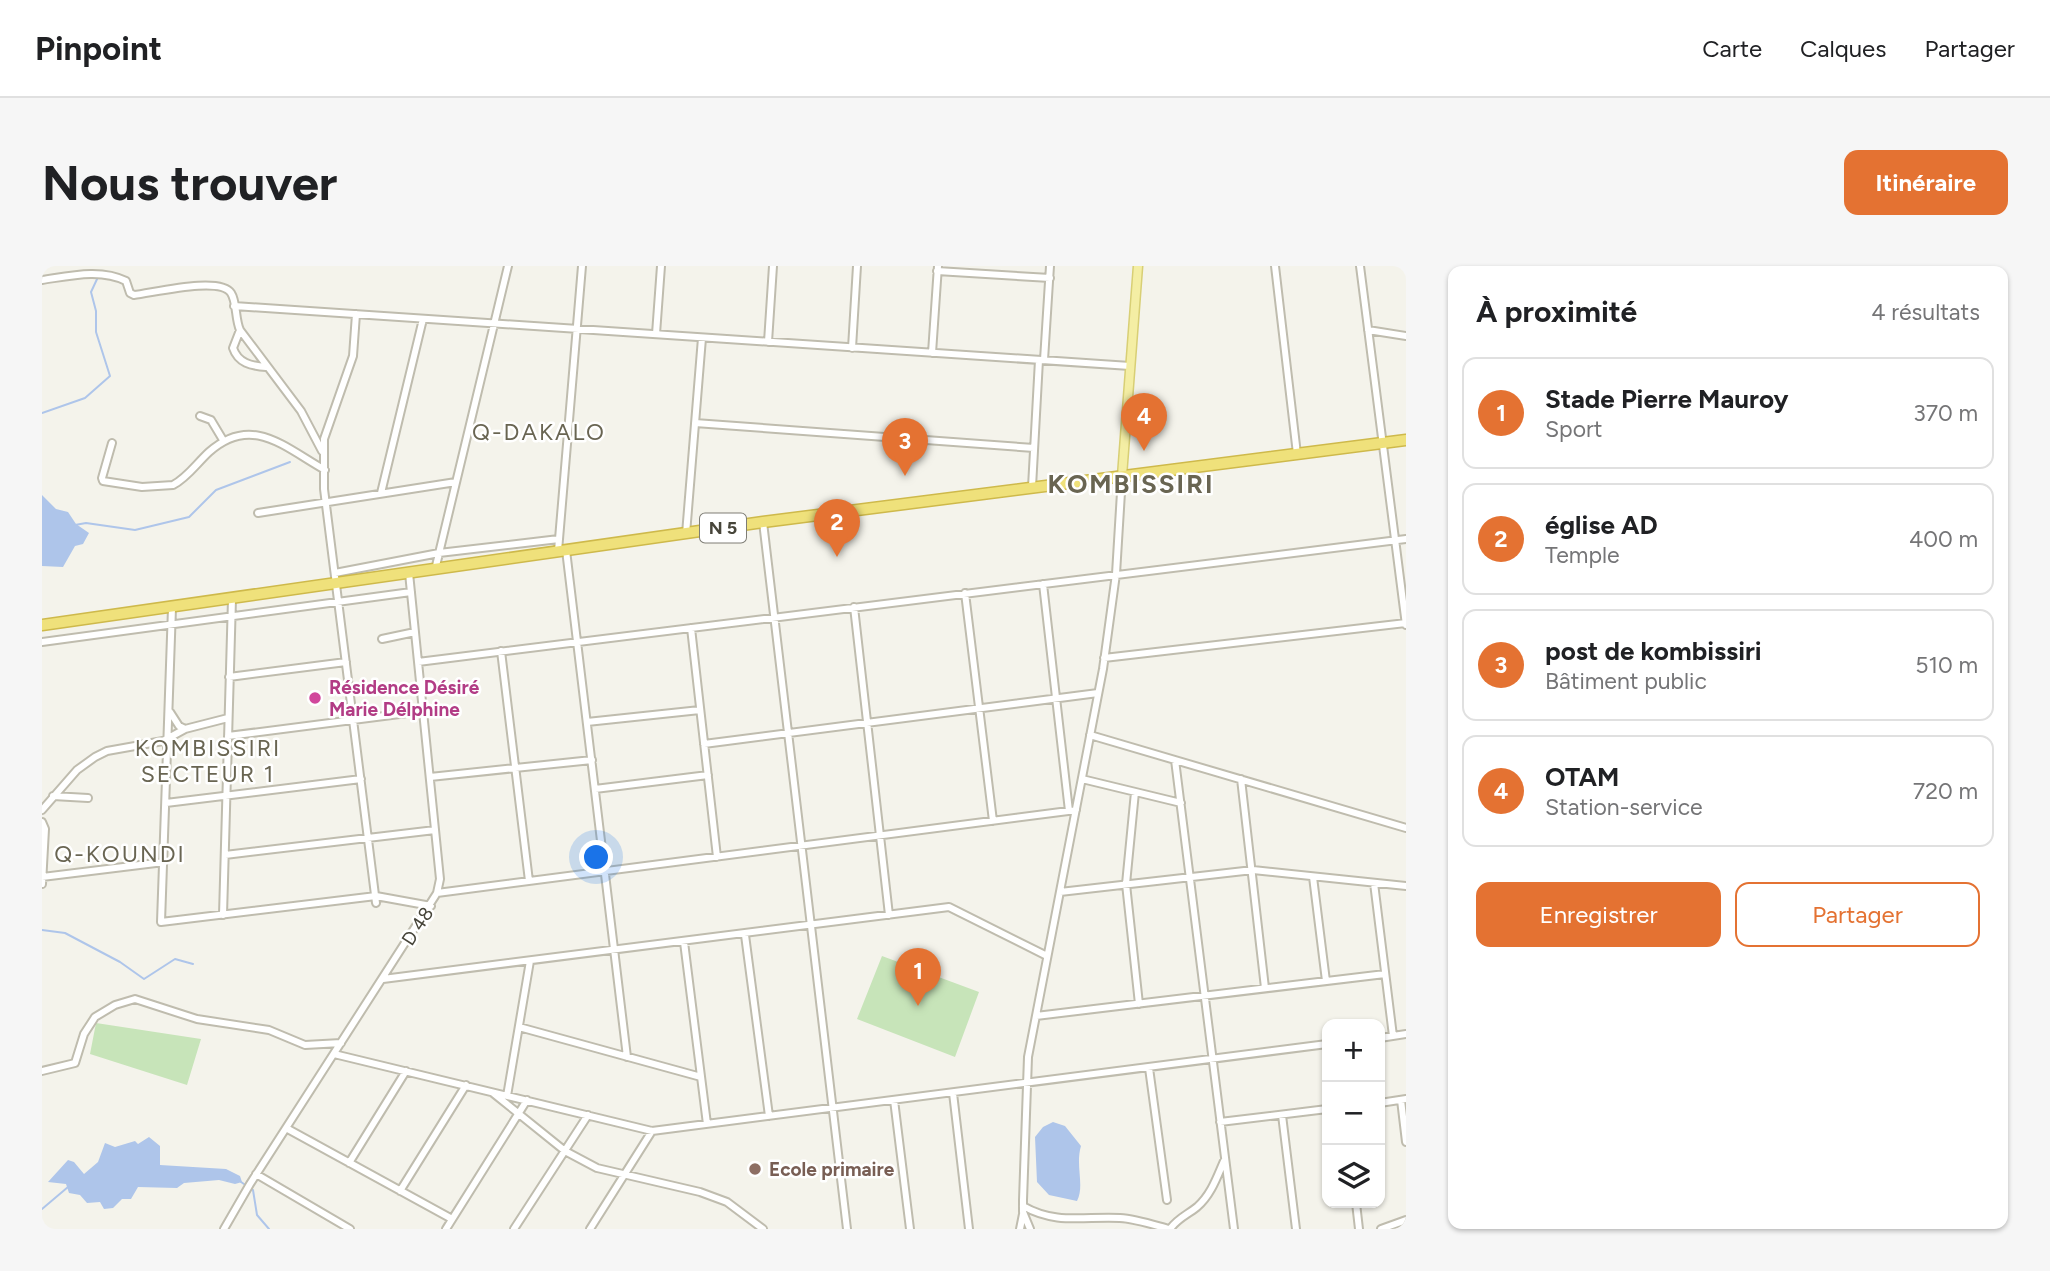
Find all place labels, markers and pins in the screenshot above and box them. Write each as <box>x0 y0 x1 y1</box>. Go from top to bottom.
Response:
pin: 4 <box>1121 393 1167 451</box>
pin: 3 <box>882 418 928 476</box>
pin: 2 <box>814 499 860 557</box>
place label: Résidence Désiré Marie Délphine <box>329 676 480 721</box>
marker: Résidence Désiré Marie Délphine <box>307 690 323 706</box>
pin: 1 <box>895 948 941 1006</box>
place label: Ecole primaire <box>769 1158 895 1181</box>
marker: Ecole primaire <box>747 1161 763 1177</box>

